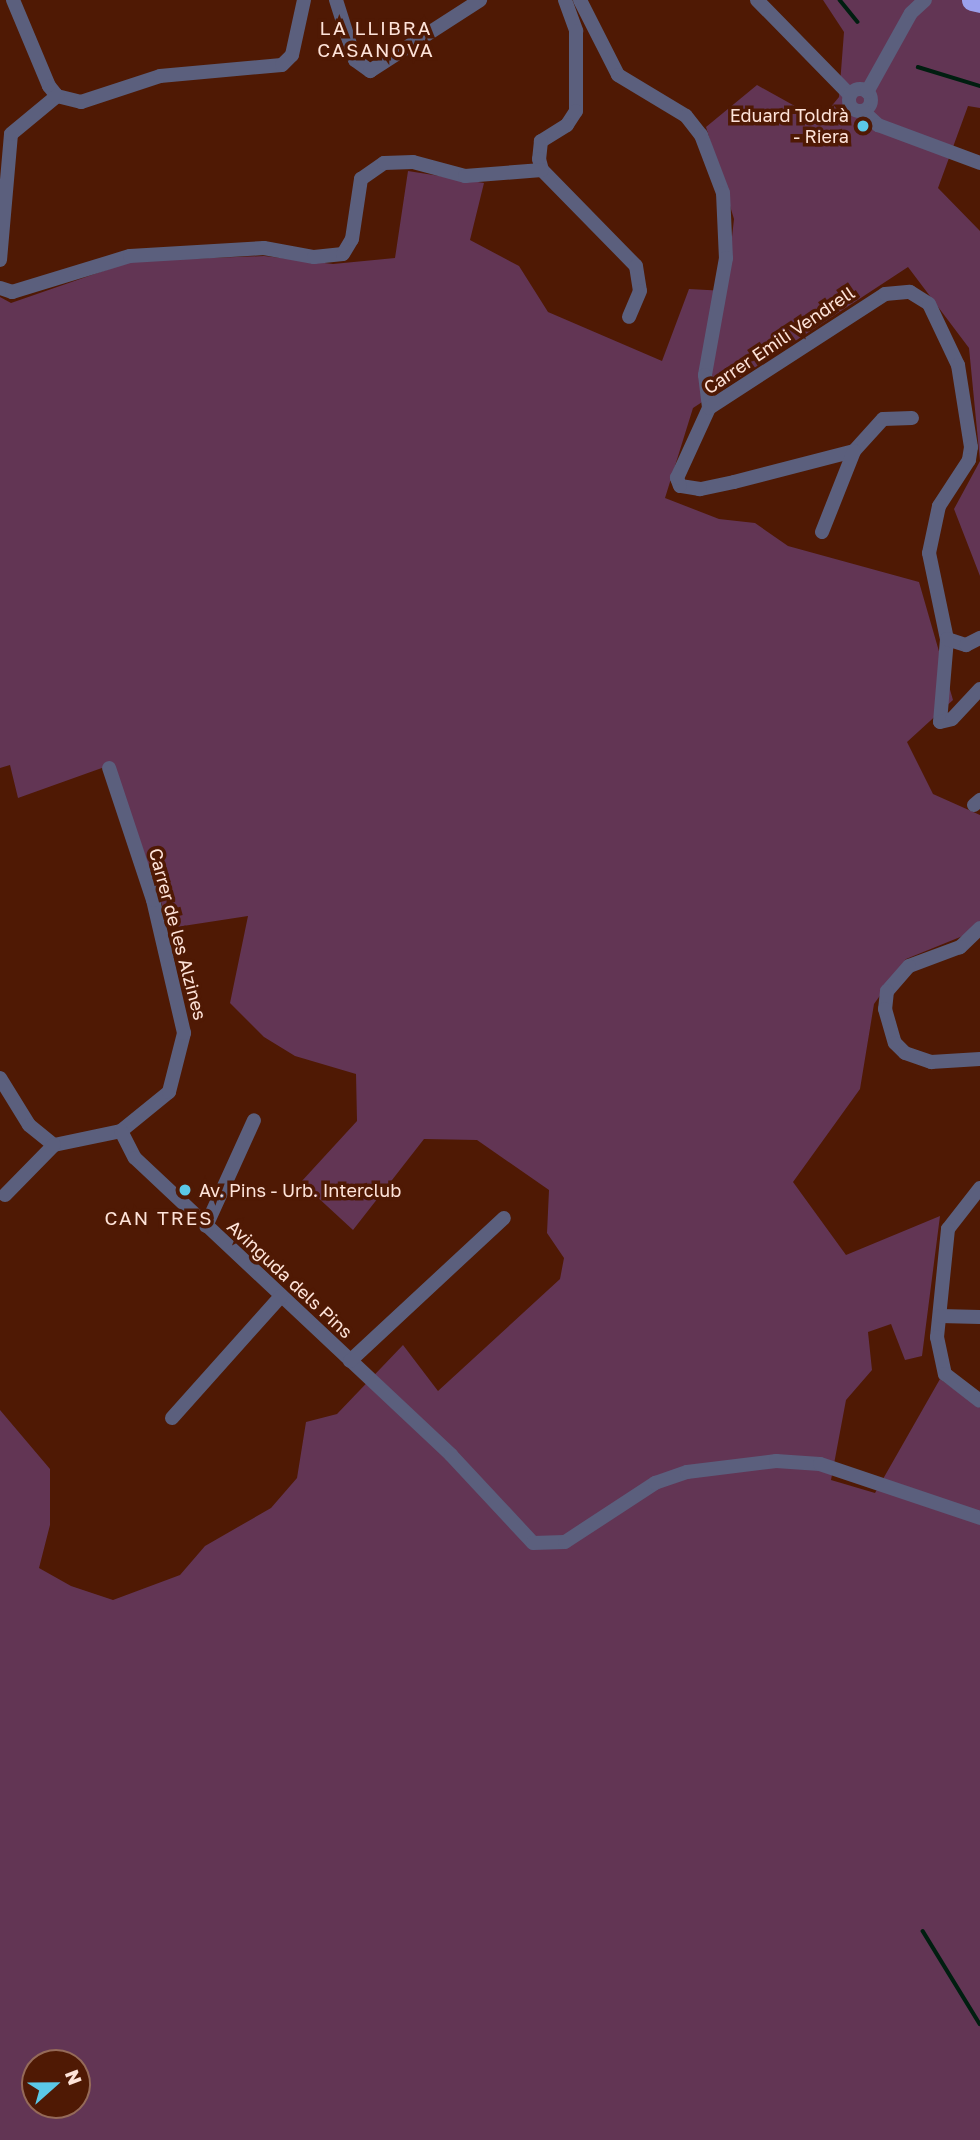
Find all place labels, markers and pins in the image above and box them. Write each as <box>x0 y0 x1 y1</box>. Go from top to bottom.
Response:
place label: Eduard Toldrà - Riera <box>730 105 849 148</box>
marker: Eduard Toldrà - Riera <box>855 118 871 134</box>
place label: Av. Pins - Urb. Interclub <box>199 1179 401 1201</box>
marker: Av. Pins - Urb. Interclub <box>177 1182 193 1198</box>

